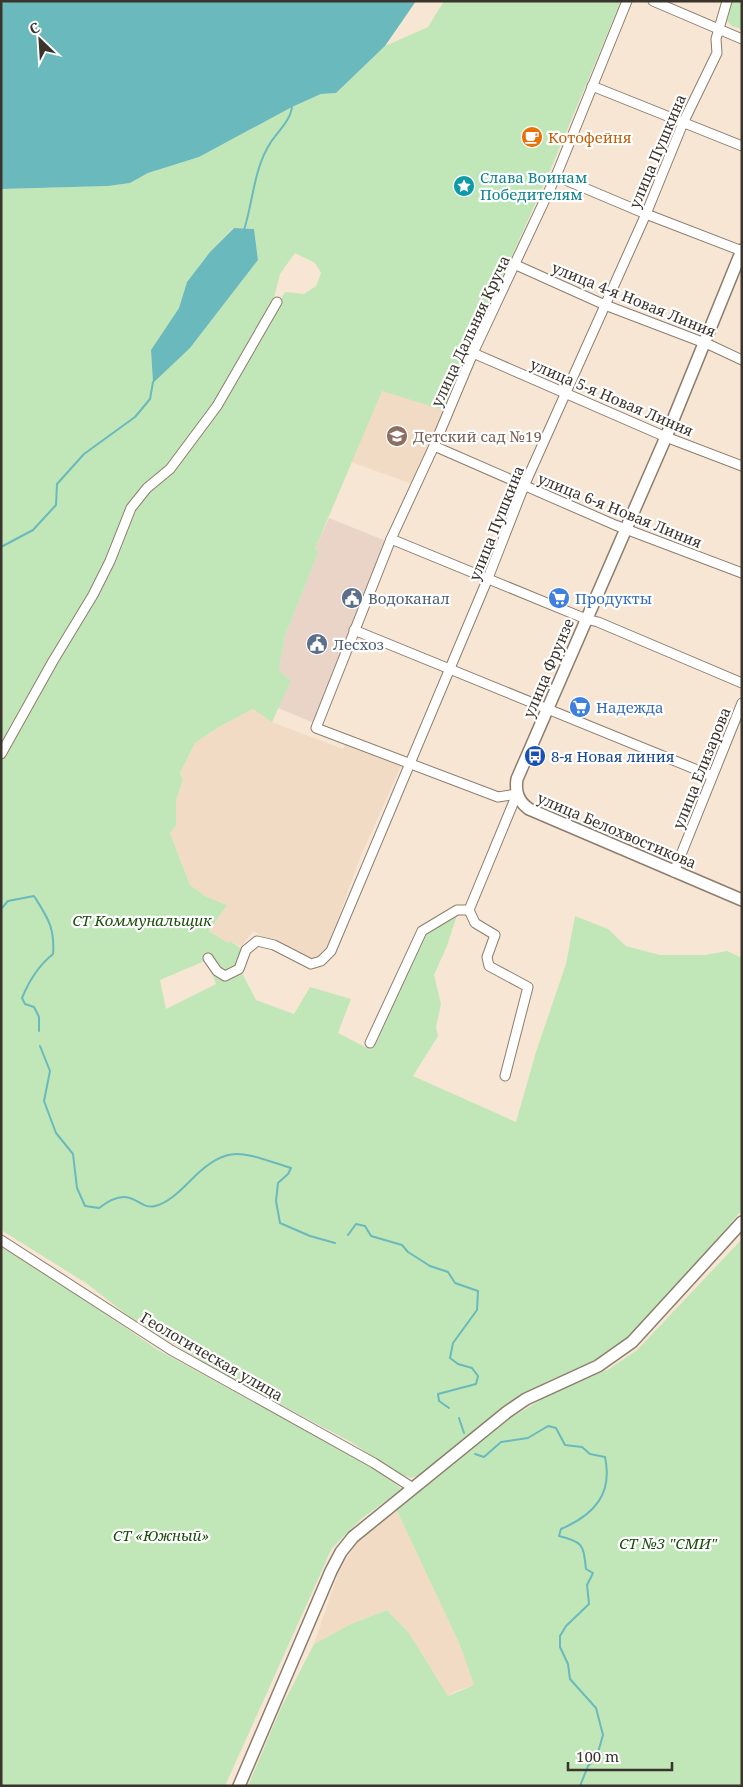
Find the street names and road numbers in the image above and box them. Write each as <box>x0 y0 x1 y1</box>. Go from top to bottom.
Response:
street label: улица Пушкина <box>624 91 690 211</box>
street label: улица Дальняя Круча <box>426 252 514 410</box>
street label: улица 4-я Новая Линия <box>549 257 719 341</box>
street label: улица 5-я Новая Линия <box>527 354 697 440</box>
street label: улица Пушкина <box>464 463 528 583</box>
street label: улица 6-я Новая Линия <box>535 468 705 552</box>
street label: улица Фрунзе <box>518 615 578 721</box>
street label: улица Елизарова <box>667 704 735 832</box>
street label: улица Белохвостикова <box>534 787 700 873</box>
street label: Геологическая улица <box>137 1307 287 1405</box>

